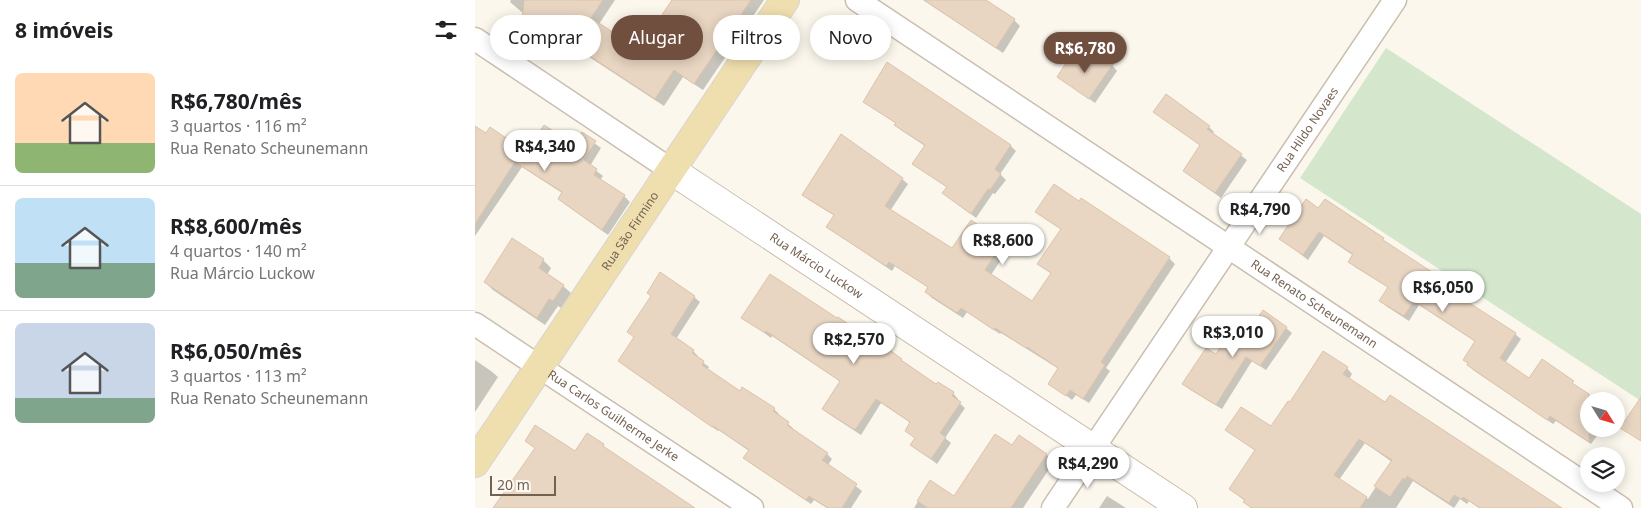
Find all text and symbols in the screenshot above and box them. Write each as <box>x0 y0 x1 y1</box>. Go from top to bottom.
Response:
chip: Comprar <box>490 15 601 60</box>
chip: Alugar <box>611 15 703 60</box>
chip: Filtros <box>713 15 800 60</box>
chip: Novo <box>810 15 891 60</box>
text: 8 imóveis <box>15 16 113 44</box>
icon: filters <box>432 16 460 44</box>
pin: R$6,780 <box>1039 32 1131 74</box>
text: R$6,780 <box>1055 37 1115 59</box>
street label: Rua Hildo Novaes <box>1272 83 1342 175</box>
text: R$6,780/mês <box>170 87 302 115</box>
icon: home <box>55 93 115 153</box>
text: 3 quartos · 116 m² <box>170 115 307 137</box>
pin: R$4,340 <box>499 130 591 172</box>
text: R$4,340 <box>515 135 575 157</box>
text: Rua Renato Scheunemann <box>170 137 368 159</box>
street label: Rua São Firmino <box>597 188 662 274</box>
pin: R$4,790 <box>1214 192 1306 235</box>
text: R$4,790 <box>1230 198 1290 220</box>
text: R$8,600/mês <box>170 212 302 240</box>
icon: home <box>55 218 115 278</box>
pin: R$8,600 <box>957 224 1049 266</box>
street label: Rua Márcio Luckow <box>766 228 867 303</box>
text: R$8,600 <box>973 229 1033 251</box>
text: 4 quartos · 140 m² <box>170 240 307 262</box>
street label: Rua Renato Scheunemann <box>1248 255 1381 352</box>
text: Rua Márcio Luckow <box>170 262 315 284</box>
pin: R$6,050 <box>1397 270 1489 313</box>
text: R$6,050 <box>1413 276 1473 298</box>
pin: R$3,010 <box>1187 316 1279 358</box>
text: R$3,010 <box>1203 321 1263 343</box>
pin: R$2,570 <box>808 322 900 365</box>
text: R$2,570 <box>824 328 884 350</box>
text: R$6,050/mês <box>170 337 302 365</box>
icon: home <box>55 343 115 403</box>
text: 3 quartos · 113 m² <box>170 365 307 387</box>
street label: Rua Carlos Guilherme Jerke <box>545 366 683 465</box>
text: Rua Renato Scheunemann <box>170 387 368 409</box>
north arrow <box>1580 392 1625 438</box>
map controls <box>1580 392 1625 492</box>
pin: R$4,290 <box>1042 446 1134 489</box>
button: layers <box>1580 447 1625 492</box>
text: R$4,290 <box>1058 452 1118 474</box>
scale bar <box>490 473 556 496</box>
text: 20 m <box>497 475 530 494</box>

